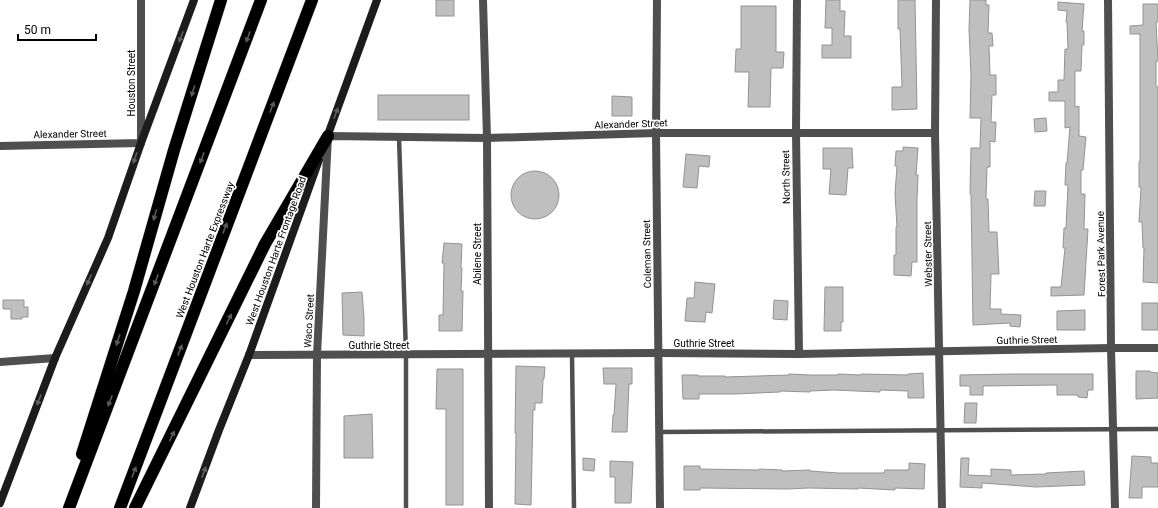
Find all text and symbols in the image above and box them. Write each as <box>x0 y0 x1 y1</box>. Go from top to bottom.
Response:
scale bar <box>18 16 96 42</box>
text: 50 m <box>24 23 51 37</box>
one-way arrow <box>177 31 183 43</box>
one-way arrow <box>244 31 250 43</box>
street label: Houston Street <box>126 50 137 116</box>
one-way arrow <box>190 85 196 97</box>
one-way arrow <box>269 100 275 112</box>
one-way arrow <box>333 107 339 119</box>
street label: Alexander Street <box>594 117 668 131</box>
street label: Alexander Street <box>33 128 107 140</box>
street label: North Street <box>780 150 792 204</box>
one-way arrow <box>132 153 138 165</box>
one-way arrow <box>198 153 204 165</box>
street label: West Houston Harte Frontage Road <box>244 175 308 327</box>
street label: West Houston Harte Expressway <box>174 180 236 320</box>
one-way arrow <box>152 209 158 222</box>
street label: Forest Park Avenue <box>1095 211 1107 297</box>
street label: Coleman Street <box>641 220 653 288</box>
street label: Webster Street <box>922 221 934 287</box>
one-way arrow <box>223 222 229 234</box>
street label: Abilene Street <box>472 223 483 285</box>
one-way arrow <box>86 274 92 285</box>
one-way arrow <box>152 274 158 286</box>
street label: Waco Street <box>302 294 316 348</box>
one-way arrow <box>226 313 232 325</box>
one-way arrow <box>115 334 121 346</box>
street label: Guthrie Street <box>996 334 1058 346</box>
street label: Guthrie Street <box>673 338 735 349</box>
street label: Guthrie Street <box>348 340 410 351</box>
one-way arrow <box>177 343 183 355</box>
one-way arrow <box>36 394 42 406</box>
one-way arrow <box>106 396 112 408</box>
one-way arrow <box>169 430 175 441</box>
one-way arrow <box>131 465 137 477</box>
one-way arrow <box>201 465 207 477</box>

